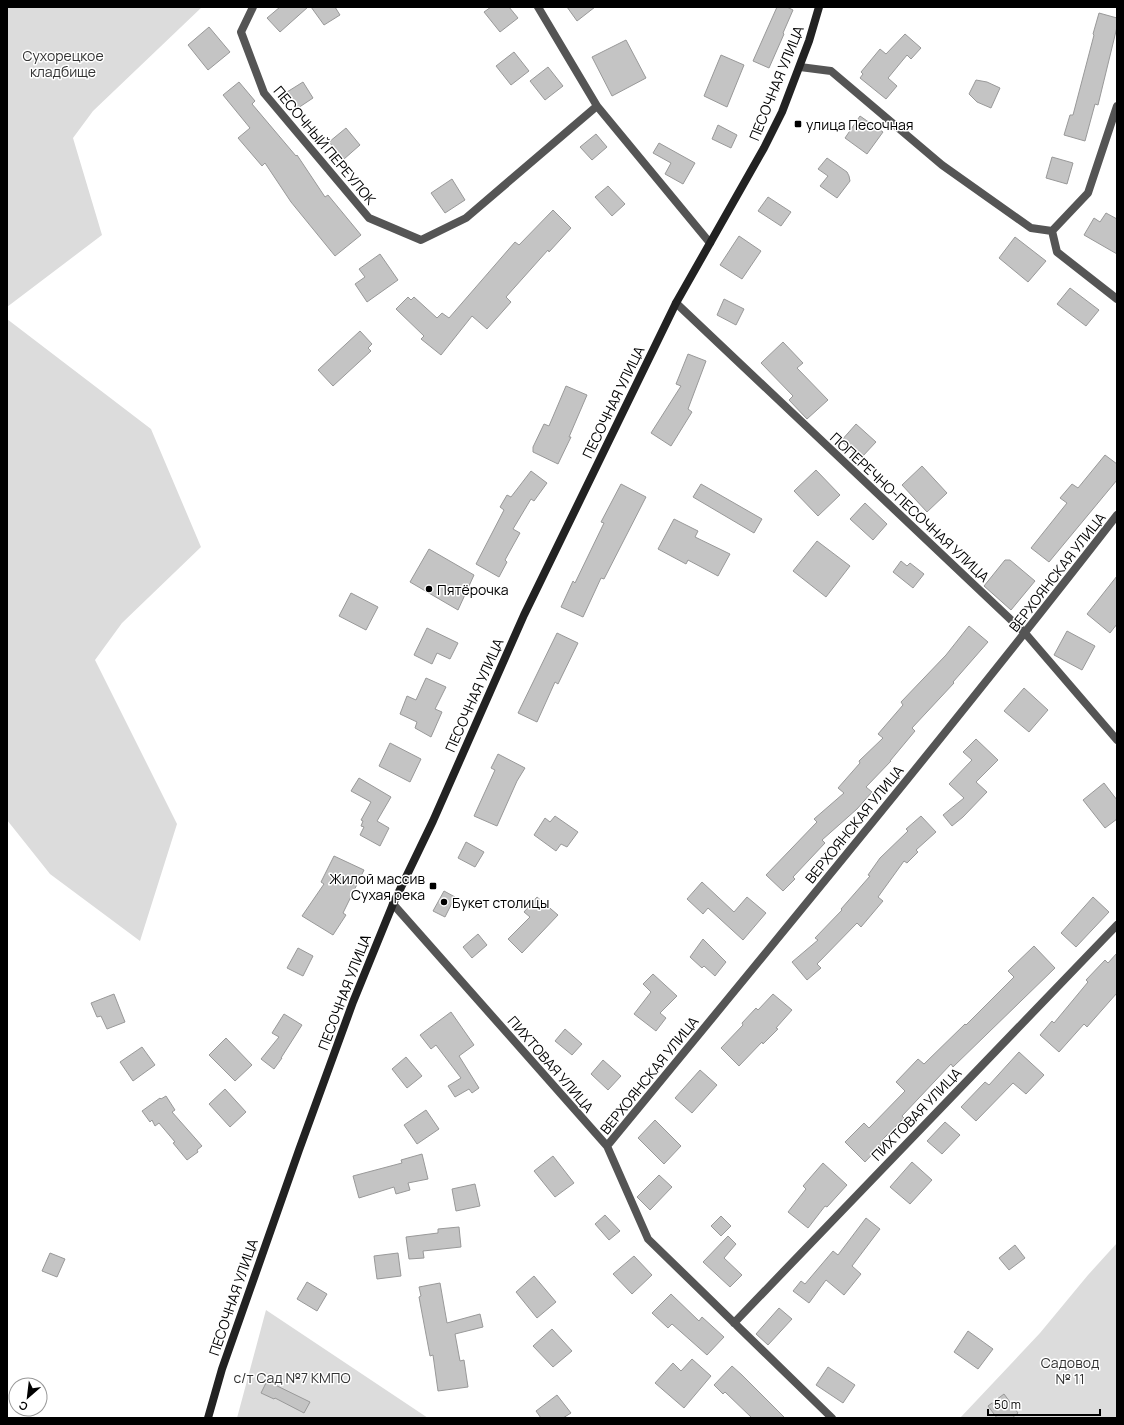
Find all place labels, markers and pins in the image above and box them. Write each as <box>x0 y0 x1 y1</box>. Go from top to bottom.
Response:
place label: улица Песочная <box>806 115 913 134</box>
marker: улица Песочная <box>793 119 803 129</box>
place label: Пятёрочка <box>437 580 509 599</box>
marker: Пятёрочка <box>424 584 434 594</box>
place label: Жилой массив Сухая река <box>329 869 425 904</box>
marker: Жилой массив Сухая река <box>428 881 438 891</box>
place label: Букет столицы <box>452 893 549 912</box>
marker: Букет столицы <box>439 897 449 907</box>

